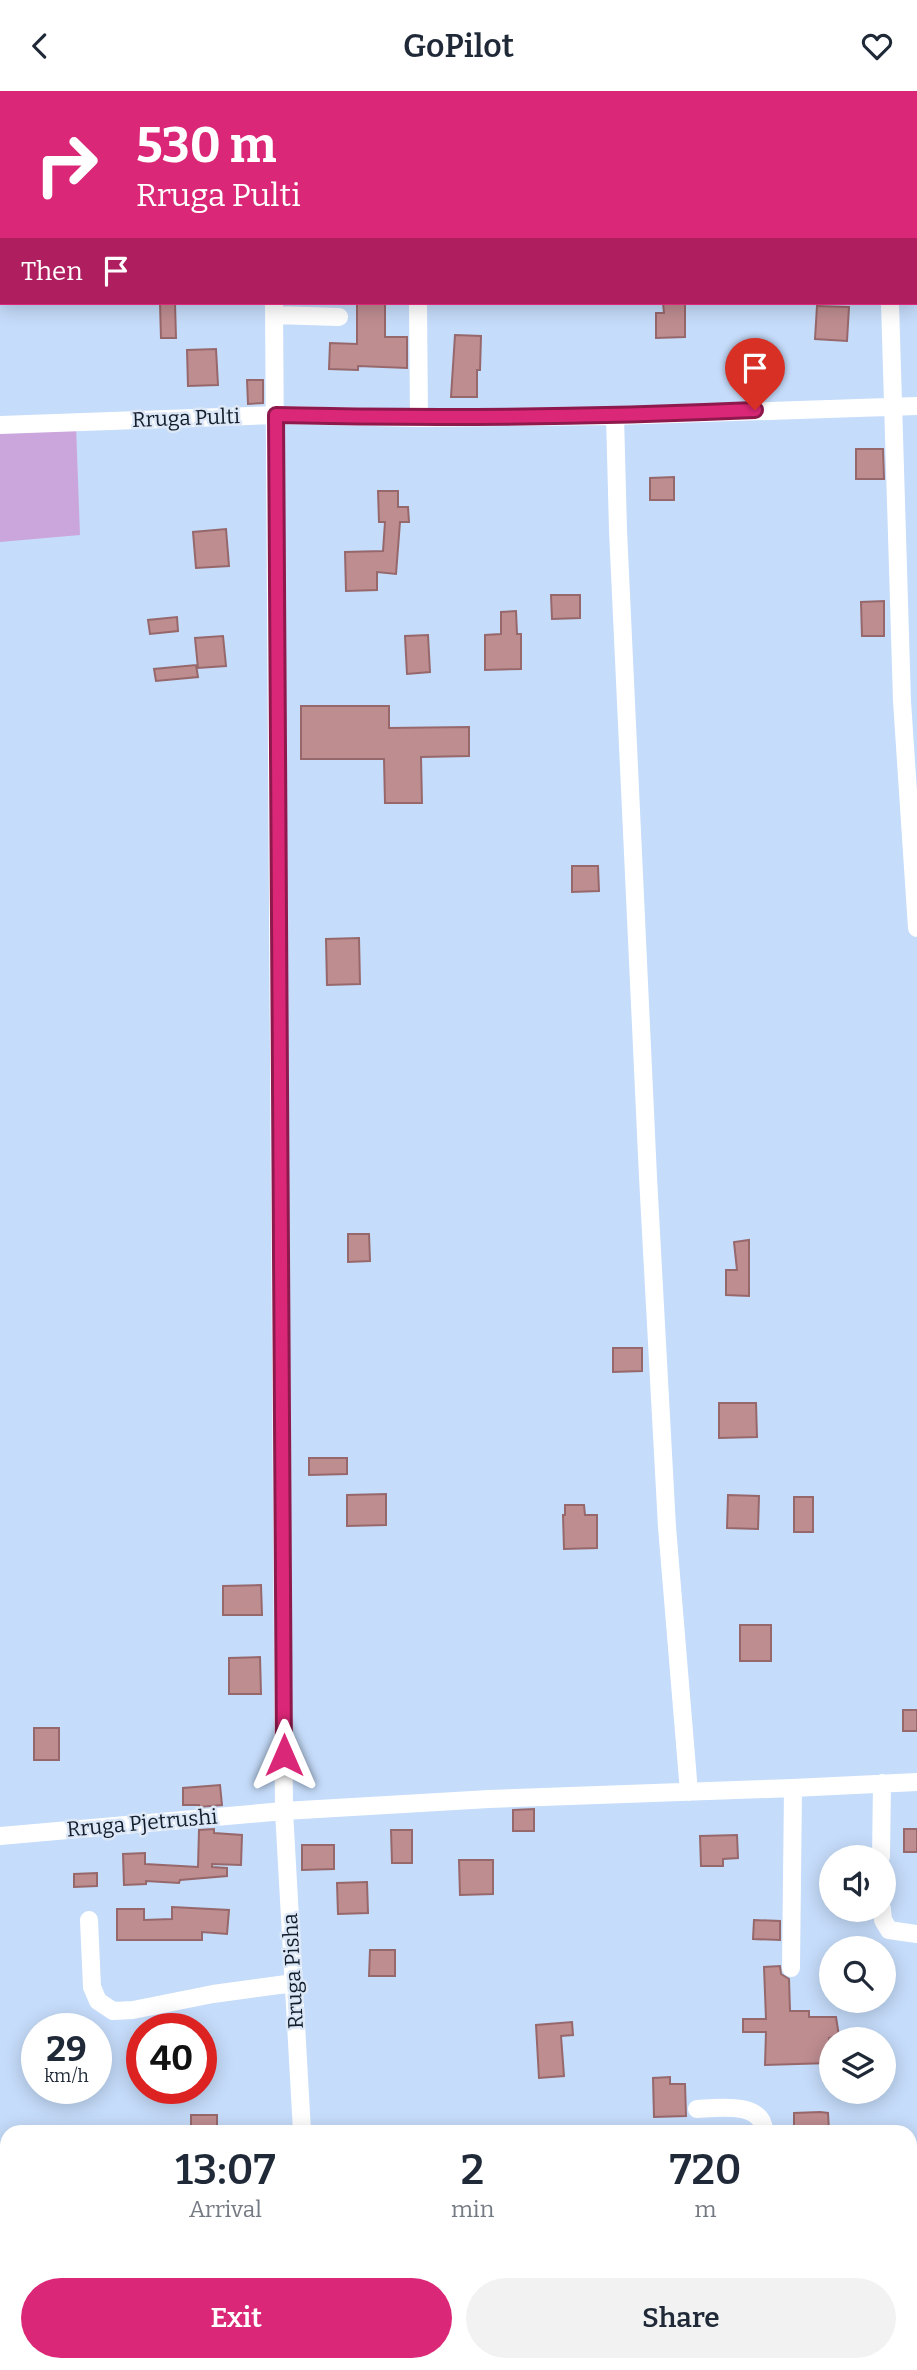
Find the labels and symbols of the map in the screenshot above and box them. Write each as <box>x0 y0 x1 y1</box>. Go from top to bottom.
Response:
pin <box>725 338 785 410</box>
street label: Rruga Pulti <box>132 403 240 433</box>
position arrow <box>247 1718 321 1792</box>
street label: Rruga Pjetrushi <box>65 1803 219 1843</box>
street label: Rruga Pisha <box>277 1912 309 2030</box>
speed limit sign: 40 <box>126 2013 217 2104</box>

